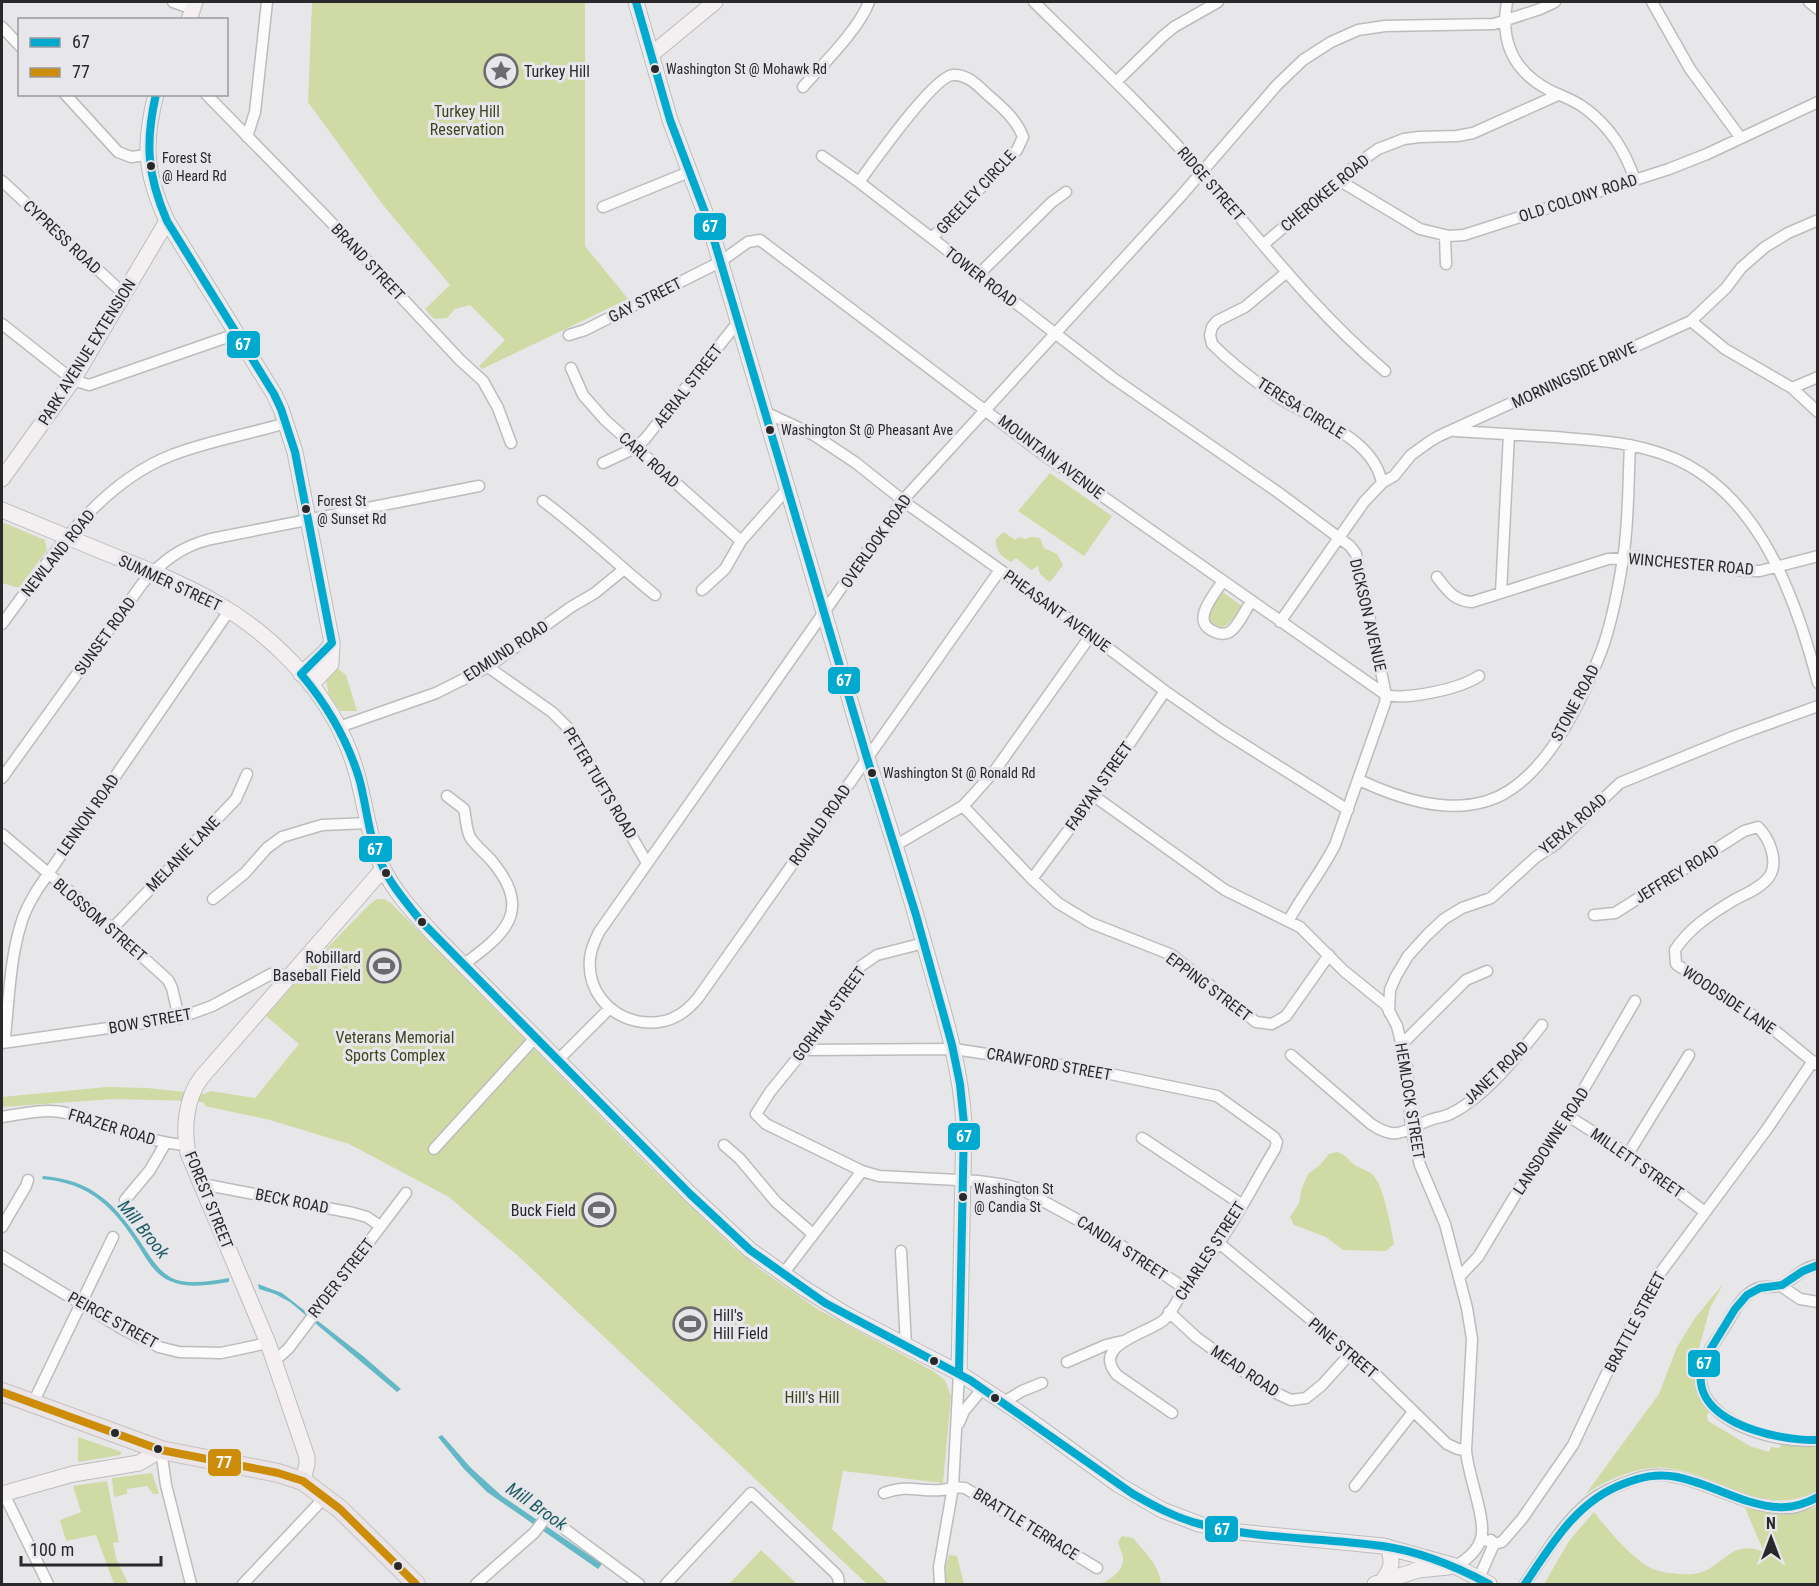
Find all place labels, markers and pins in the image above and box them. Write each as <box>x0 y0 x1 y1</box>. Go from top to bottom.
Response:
place icon: Turkey Hill <box>483 53 519 89</box>
place label: Washington St @ Mohawk Rd <box>666 61 827 77</box>
place label: Turkey Hill <box>524 62 590 81</box>
marker: Washington St @ Mohawk Rd <box>649 63 661 75</box>
place label: Forest St @ Heard Rd <box>162 150 227 184</box>
marker: Forest St @ Heard Rd <box>145 160 157 172</box>
place label: Washington St @ Pheasant Ave <box>781 422 953 438</box>
marker: Washington St @ Pheasant Ave <box>764 424 776 436</box>
place label: Forest St @ Sunset Rd <box>317 493 386 527</box>
marker: Forest St @ Sunset Rd <box>300 503 312 515</box>
place label: Washington St @ Ronald Rd <box>883 765 1036 781</box>
marker: Washington St @ Ronald Rd <box>866 767 878 779</box>
unlabelled marker <box>380 867 392 879</box>
unlabelled marker <box>416 916 428 928</box>
place label: Robillard Baseball Field <box>273 948 361 985</box>
sports icon: Robillard Baseball Field <box>366 948 402 984</box>
place label: Washington St @ Candia St <box>974 1181 1054 1215</box>
marker: Washington St @ Candia St <box>957 1191 969 1203</box>
sports icon: Buck Field <box>581 1192 617 1228</box>
place label: Buck Field <box>511 1201 576 1220</box>
sports icon: Hill's Hill Field <box>672 1306 708 1342</box>
place label: Hill's Hill Field <box>713 1306 768 1343</box>
unlabelled marker <box>928 1355 940 1367</box>
unlabelled marker <box>989 1392 1001 1404</box>
unlabelled marker <box>109 1427 121 1439</box>
unlabelled marker <box>152 1443 164 1455</box>
unlabelled marker <box>392 1560 404 1572</box>

